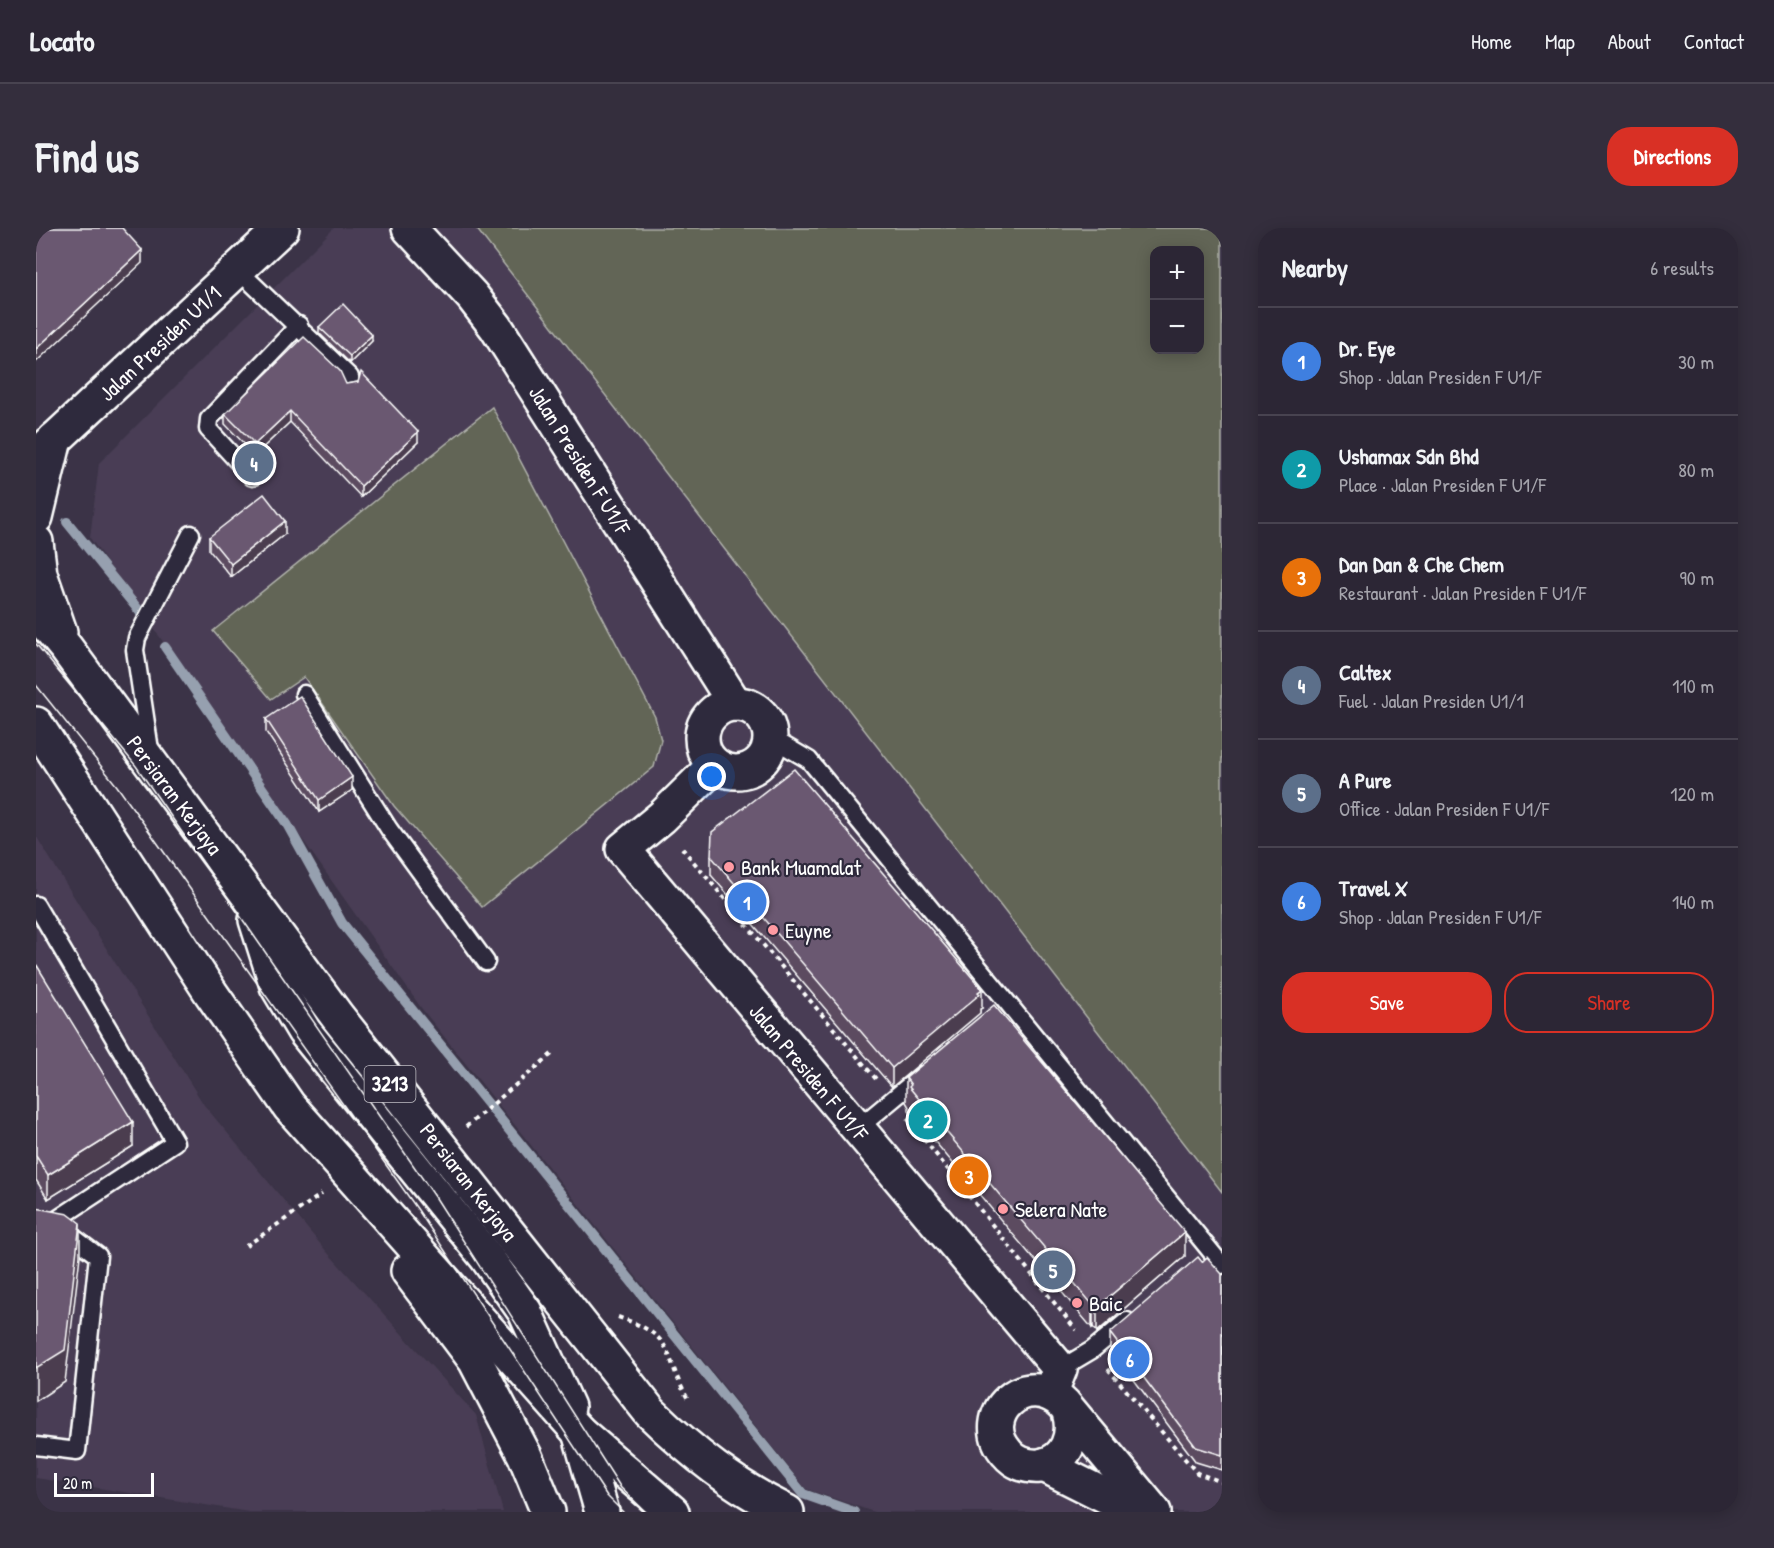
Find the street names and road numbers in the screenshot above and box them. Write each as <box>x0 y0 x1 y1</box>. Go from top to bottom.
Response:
street label: Jalan Presiden U1/1 <box>92 278 228 408</box>
street label: Jalan Presiden F U1/F <box>522 380 638 541</box>
street label: Persiaran Kerjaya <box>120 729 230 861</box>
street label: Jalan Presiden F U1/F <box>743 997 876 1148</box>
road number: 3213 <box>364 1066 416 1102</box>
street label: Persiaran Kerjaya <box>413 1117 525 1248</box>

